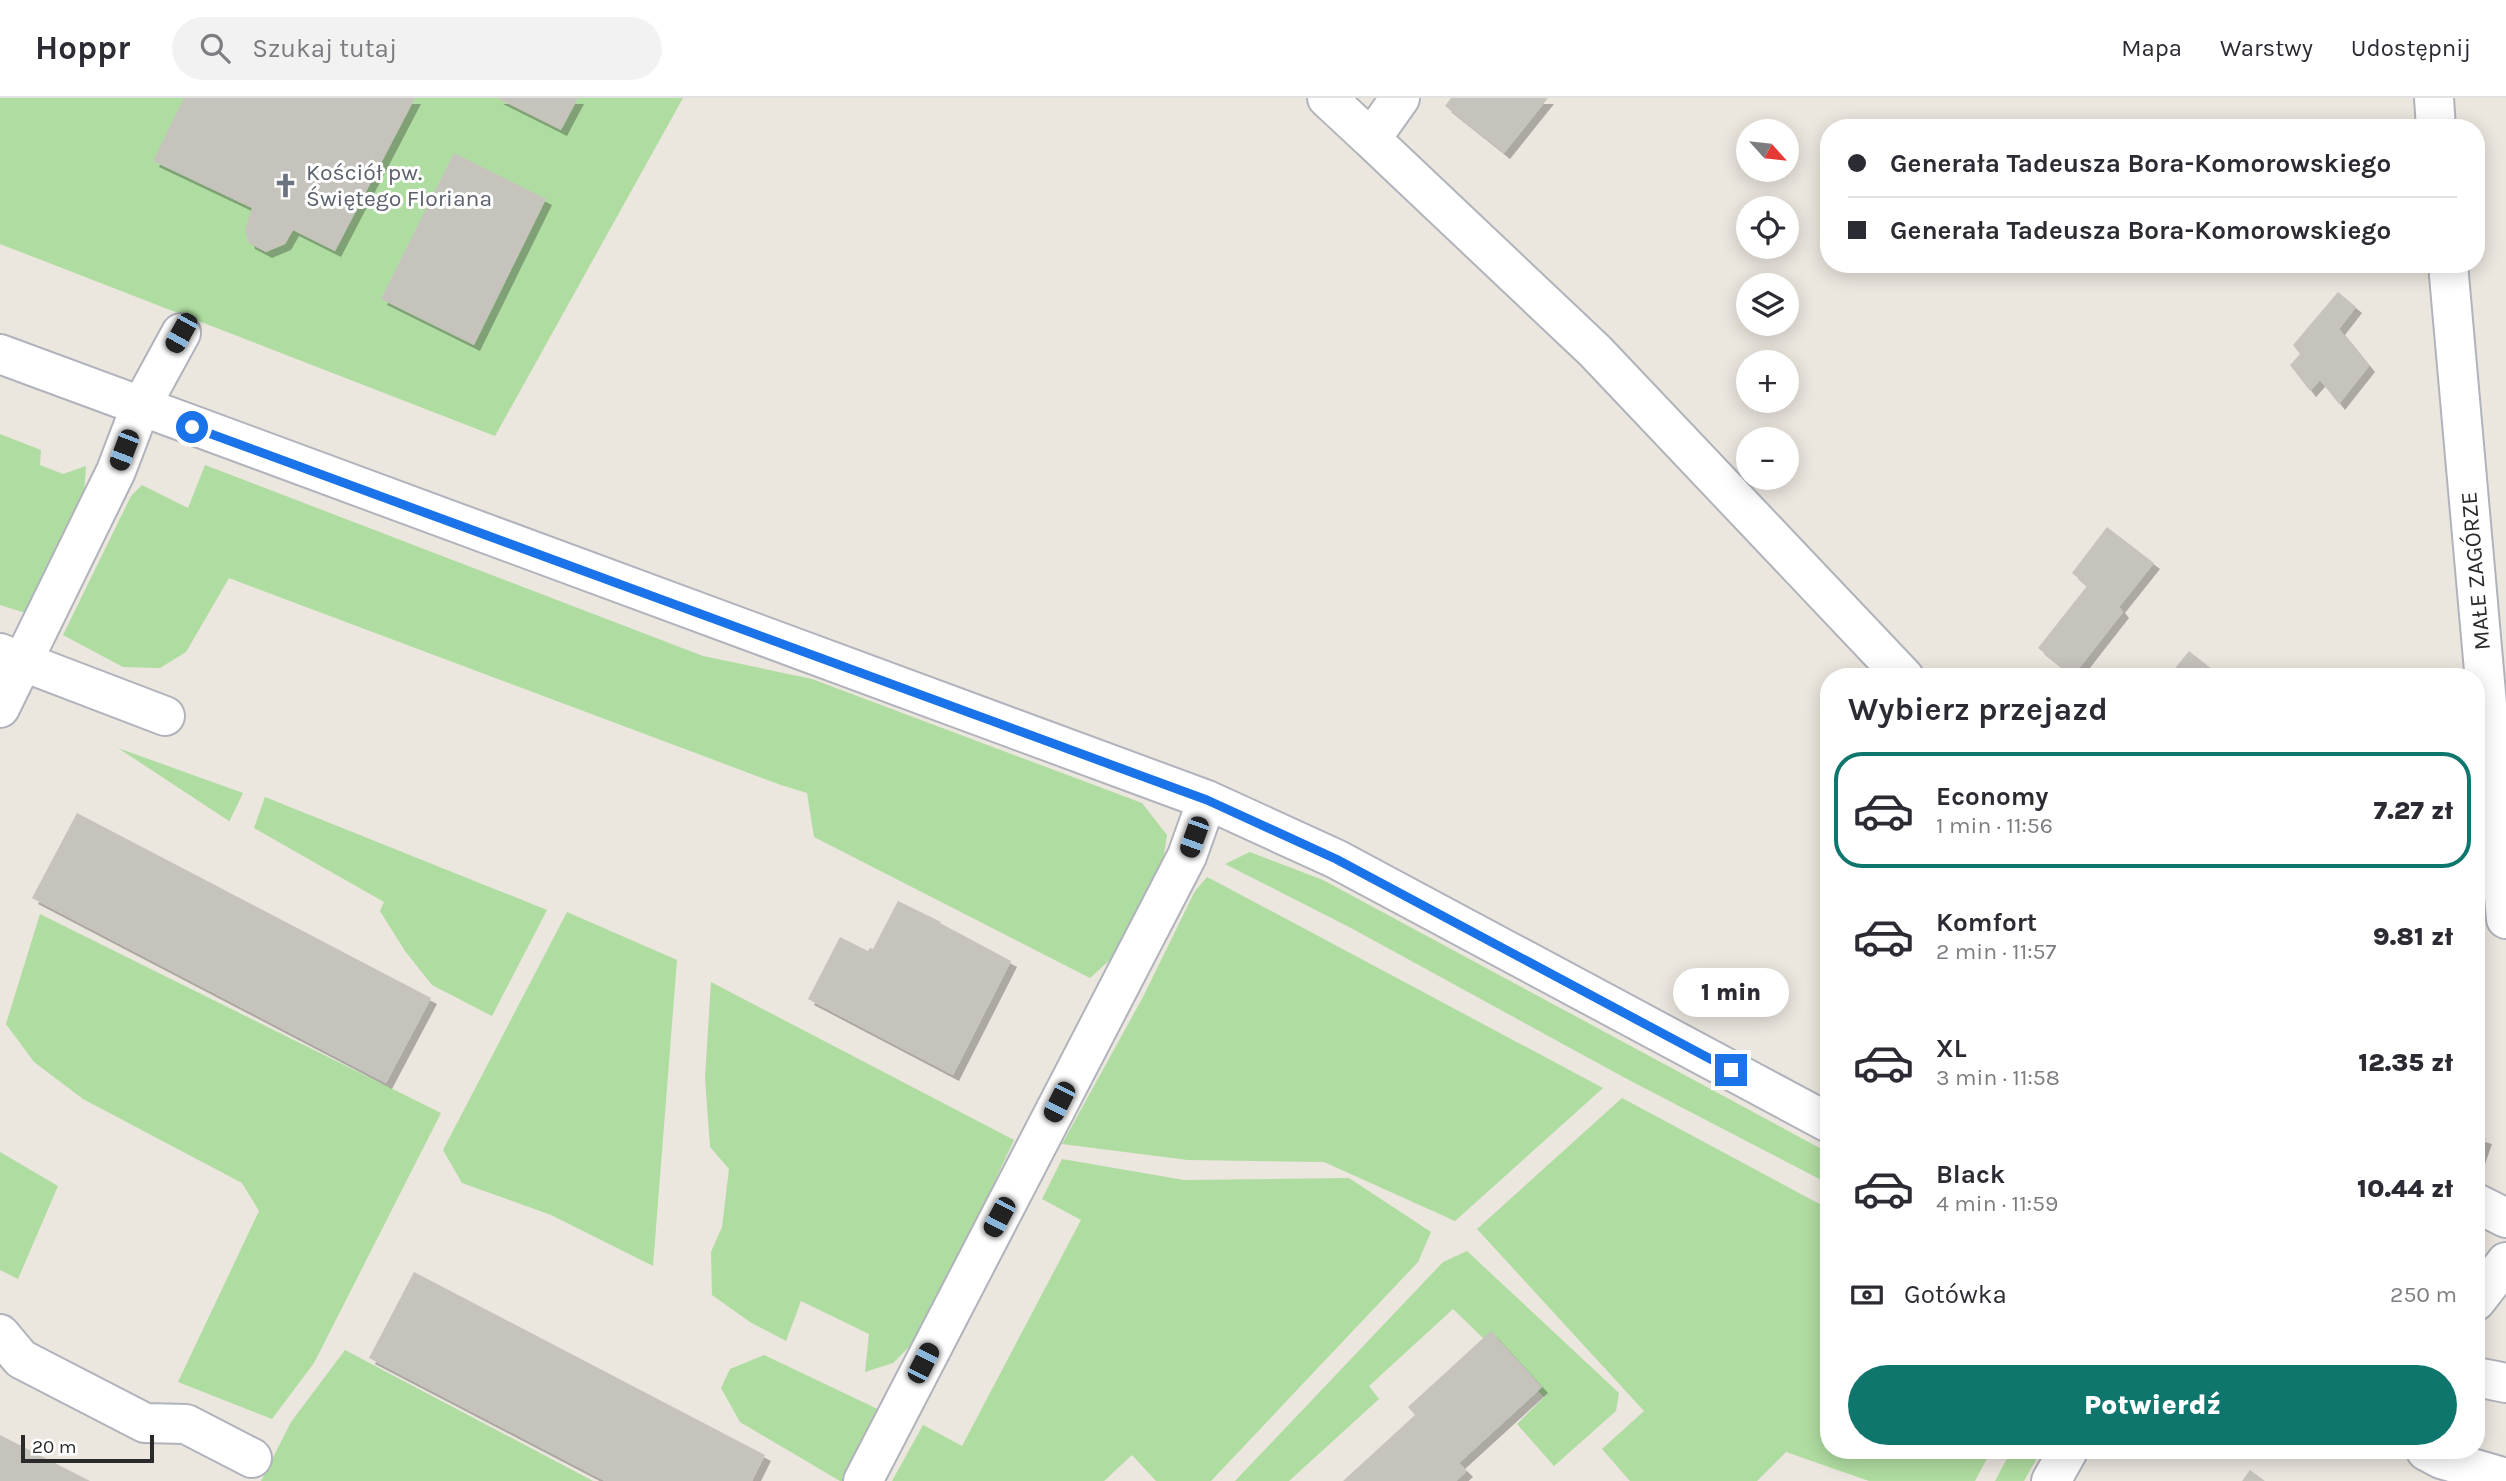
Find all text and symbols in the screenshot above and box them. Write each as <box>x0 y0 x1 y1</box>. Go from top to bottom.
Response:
search box <box>172 17 662 80</box>
text: Hoppr <box>35 29 130 67</box>
icon: search <box>196 29 234 67</box>
text: Szukaj tutaj <box>252 33 397 64</box>
text: Mapa <box>2121 34 2182 62</box>
text: Warstwy <box>2220 34 2313 62</box>
text: Udostępnij <box>2351 34 2471 62</box>
north arrow <box>1736 119 1799 182</box>
map controls <box>1736 119 1799 490</box>
text: Generała Tadeusza Bora-Komorowskiego <box>1890 148 2391 179</box>
place label: Kościół pw. Świętego Floriana <box>306 159 492 212</box>
church icon: Kościół pw. Świętego Floriana <box>272 171 300 199</box>
button: locate <box>1736 196 1799 259</box>
text: Generała Tadeusza Bora-Komorowskiego <box>1890 215 2391 246</box>
button: layers <box>1736 273 1799 336</box>
car <box>162 310 201 356</box>
button: + <box>1736 350 1799 413</box>
route start <box>176 411 208 443</box>
car <box>107 427 142 473</box>
button: − <box>1736 427 1799 490</box>
street label: MAŁE ZAGÓRZE <box>2455 491 2496 651</box>
text: Wybierz przejazd <box>1848 691 2108 728</box>
icon: car <box>1852 779 1915 842</box>
text: Economy <box>1936 781 2048 812</box>
text: 7.27 zł <box>2374 795 2453 826</box>
text: 1 min · 11:56 <box>1936 812 2053 839</box>
car <box>1177 814 1212 860</box>
icon: car <box>1852 905 1915 968</box>
text: Komfort <box>1936 907 2037 938</box>
text: 9.81 zł <box>2373 921 2453 952</box>
text: 2 min · 11:57 <box>1936 938 2056 965</box>
callout: 1 min <box>1673 968 1789 1018</box>
text: 1 min <box>1701 979 1761 1006</box>
icon: car <box>1852 1031 1915 1094</box>
text: XL <box>1936 1033 1967 1064</box>
text: 12.35 zł <box>2358 1047 2453 1078</box>
route end <box>1715 1054 1747 1086</box>
text: 3 min · 11:58 <box>1936 1064 2060 1091</box>
car <box>1041 1079 1078 1125</box>
icon: car <box>1852 1157 1915 1220</box>
text: Black <box>1936 1159 2005 1190</box>
text: 10.44 zł <box>2357 1173 2453 1204</box>
text: 4 min · 11:59 <box>1936 1190 2058 1217</box>
car <box>980 1194 1019 1240</box>
icon: cash <box>1848 1276 1886 1314</box>
text: Gotówka <box>1904 1279 2007 1310</box>
text: 250 m <box>2390 1281 2457 1308</box>
car <box>905 1340 942 1386</box>
button: Potwierdź <box>1848 1365 2457 1445</box>
scale bar <box>21 1432 154 1464</box>
text: 20 m <box>32 1436 77 1458</box>

